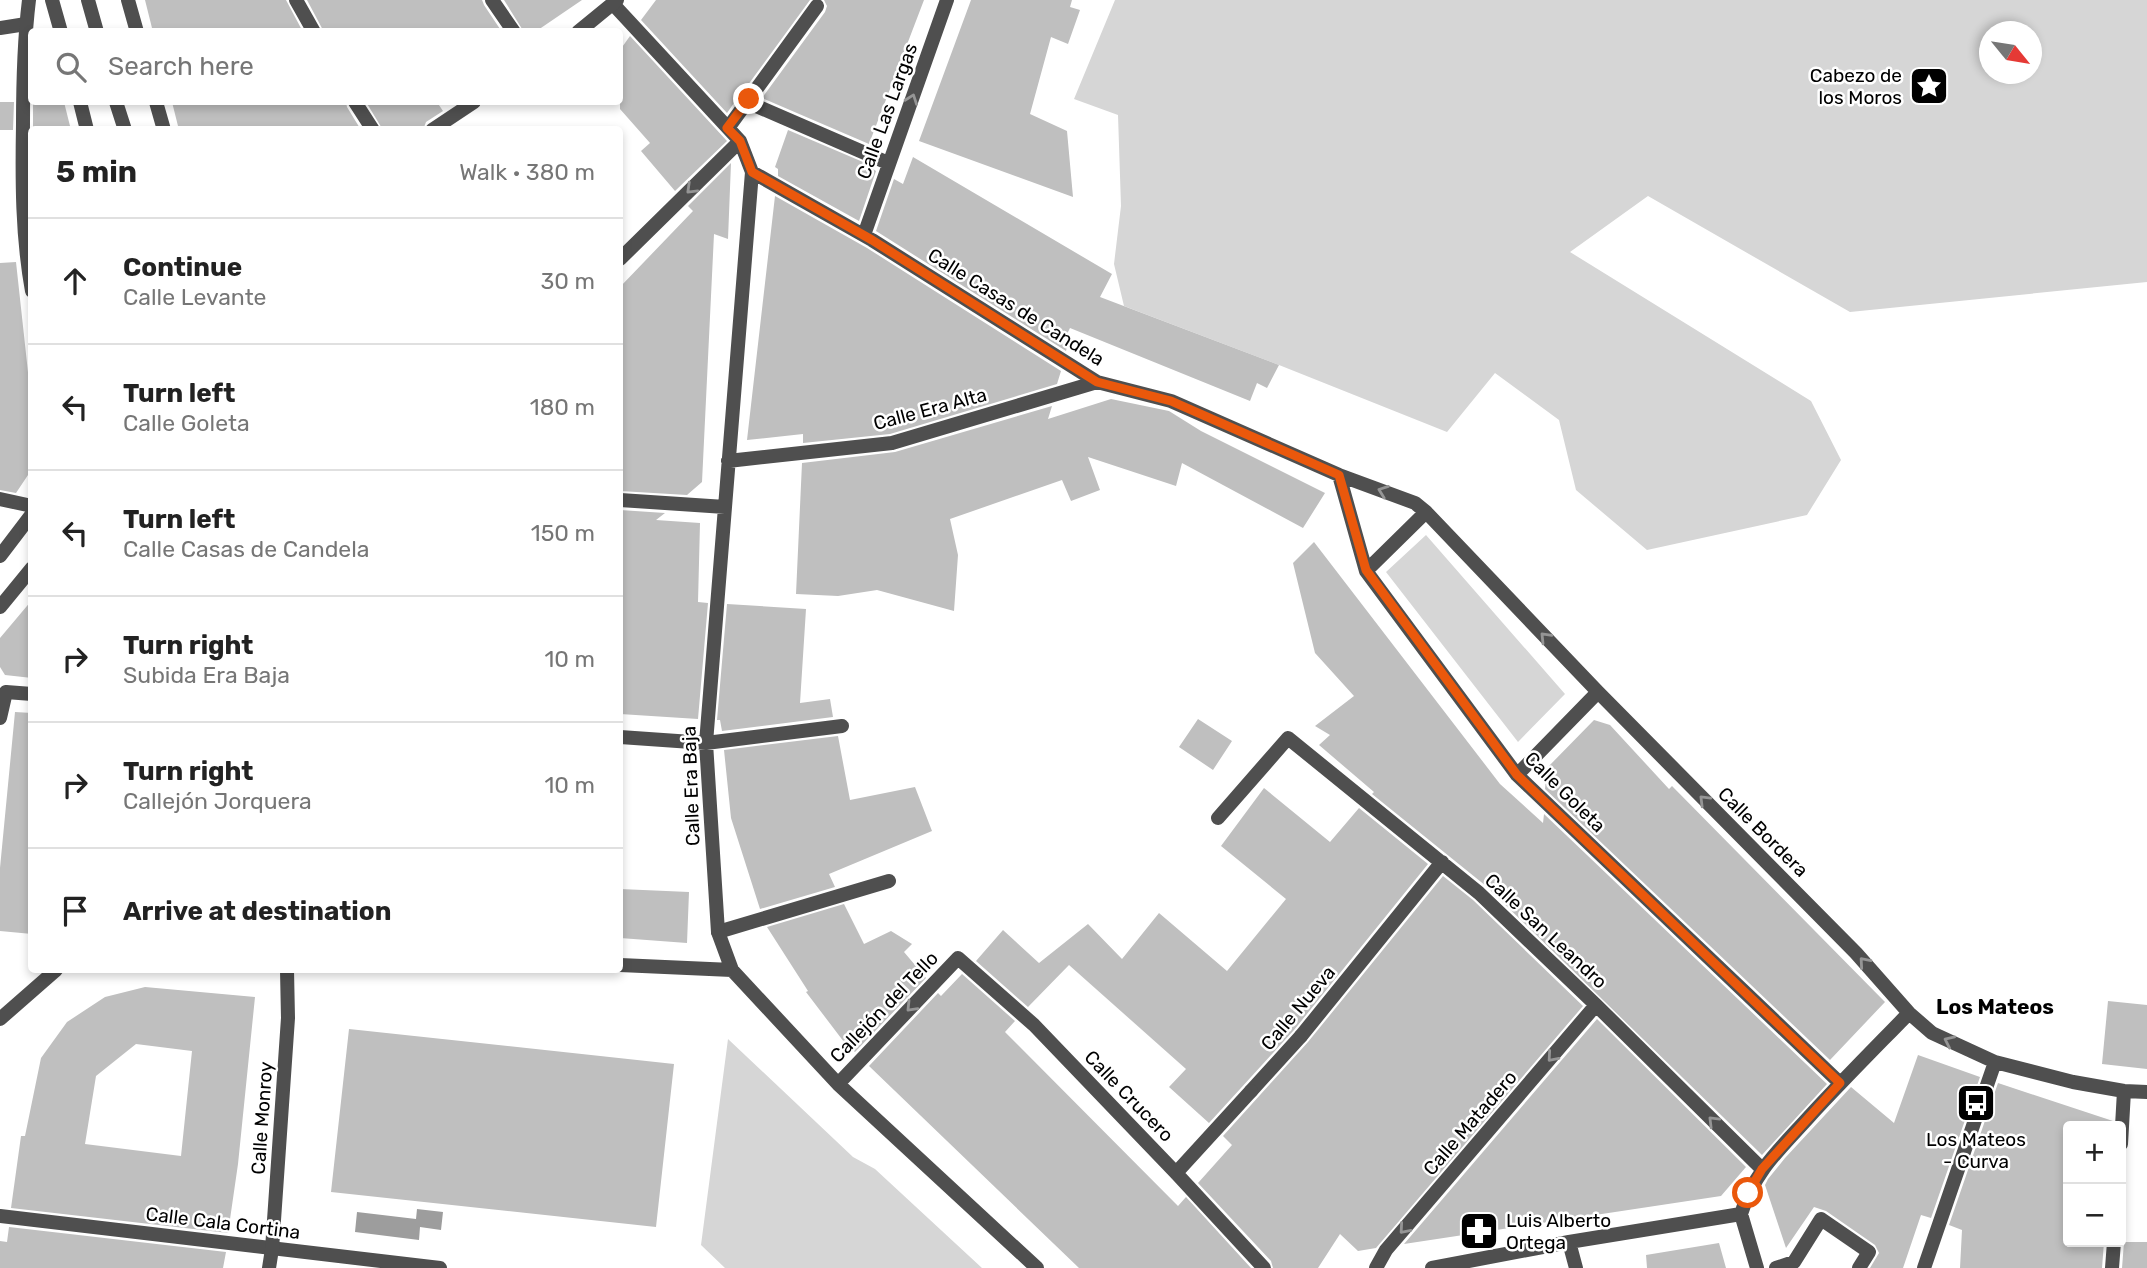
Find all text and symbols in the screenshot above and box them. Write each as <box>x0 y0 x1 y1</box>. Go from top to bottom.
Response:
north arrow <box>1979 21 2042 84</box>
search box <box>28 28 623 105</box>
street label: Calle Las Largas <box>852 40 922 182</box>
icon: search <box>52 48 90 86</box>
text: Search here <box>108 51 254 82</box>
place label: Cabezo de los Moros <box>1810 64 1902 109</box>
place icon: Cabezo de los Moros <box>1908 65 1950 107</box>
route end <box>733 83 764 114</box>
one-way arrow <box>903 94 917 106</box>
text: 5 min <box>56 154 137 190</box>
text: Walk · 380 m <box>459 158 595 186</box>
one-way arrow <box>687 181 700 194</box>
street label: Calle Casas de Candela <box>924 243 1108 371</box>
text: Continue <box>123 252 242 283</box>
icon: ahead <box>56 262 94 300</box>
text: 30 m <box>540 267 595 295</box>
text: Calle Levante <box>123 283 267 311</box>
text: Turn left <box>123 378 235 409</box>
street label: Calle Era Alta <box>871 383 989 435</box>
icon: left <box>56 388 94 426</box>
text: 180 m <box>530 393 595 421</box>
text: Calle Goleta <box>123 409 250 437</box>
one-way arrow <box>1378 486 1390 500</box>
text: Turn left <box>123 504 235 535</box>
icon: left <box>56 514 94 552</box>
text: 150 m <box>531 519 595 547</box>
text: Calle Casas de Candela <box>123 535 370 563</box>
text: Turn right <box>123 630 253 661</box>
one-way arrow <box>1541 632 1554 645</box>
icon: right <box>56 640 94 678</box>
text: 10 m <box>544 645 595 673</box>
text: Subida Era Baja <box>123 661 290 689</box>
street label: Calle Era Baja <box>677 726 705 846</box>
street label: Calle Goleta <box>1520 747 1610 837</box>
text: Turn right <box>123 756 253 787</box>
icon: right <box>56 766 94 804</box>
text: 10 m <box>544 771 595 799</box>
street label: Calle Bordera <box>1713 782 1813 882</box>
text: Callejón Jorquera <box>123 787 312 815</box>
one-way arrow <box>1699 795 1712 808</box>
street label: Calle San Leandro <box>1480 869 1612 993</box>
icon: arrive <box>56 892 94 930</box>
text: Arrive at destination <box>123 896 391 927</box>
street label: Callejón del Tello <box>825 947 943 1067</box>
one-way arrow <box>1860 957 1872 970</box>
street label: Calle Nueva <box>1256 961 1340 1055</box>
district label: Los Mateos <box>1936 994 2054 1019</box>
one-way arrow <box>907 999 920 1012</box>
one-way arrow <box>1944 1035 1956 1049</box>
street label: Calle Crucero <box>1080 1046 1178 1146</box>
one-way arrow <box>1548 1048 1560 1061</box>
street label: Calle Monroy <box>247 1061 277 1175</box>
street label: Calle Matadero <box>1418 1066 1522 1180</box>
bus stop icon: Los Mateos - Curva <box>1955 1082 1997 1124</box>
one-way arrow <box>1709 1117 1722 1130</box>
map controls <box>2063 1121 2126 1247</box>
button: + <box>2063 1121 2126 1184</box>
place label: Los Mateos - Curva <box>1926 1128 2026 1173</box>
route start <box>1732 1177 1763 1208</box>
button: − <box>2063 1184 2126 1247</box>
street label: Calle Cala Cortina <box>144 1202 302 1244</box>
place label: Luis Alberto Ortega <box>1506 1209 1611 1254</box>
pharmacy icon: Luis Alberto Ortega <box>1458 1210 1500 1252</box>
one-way arrow <box>1400 1221 1412 1234</box>

